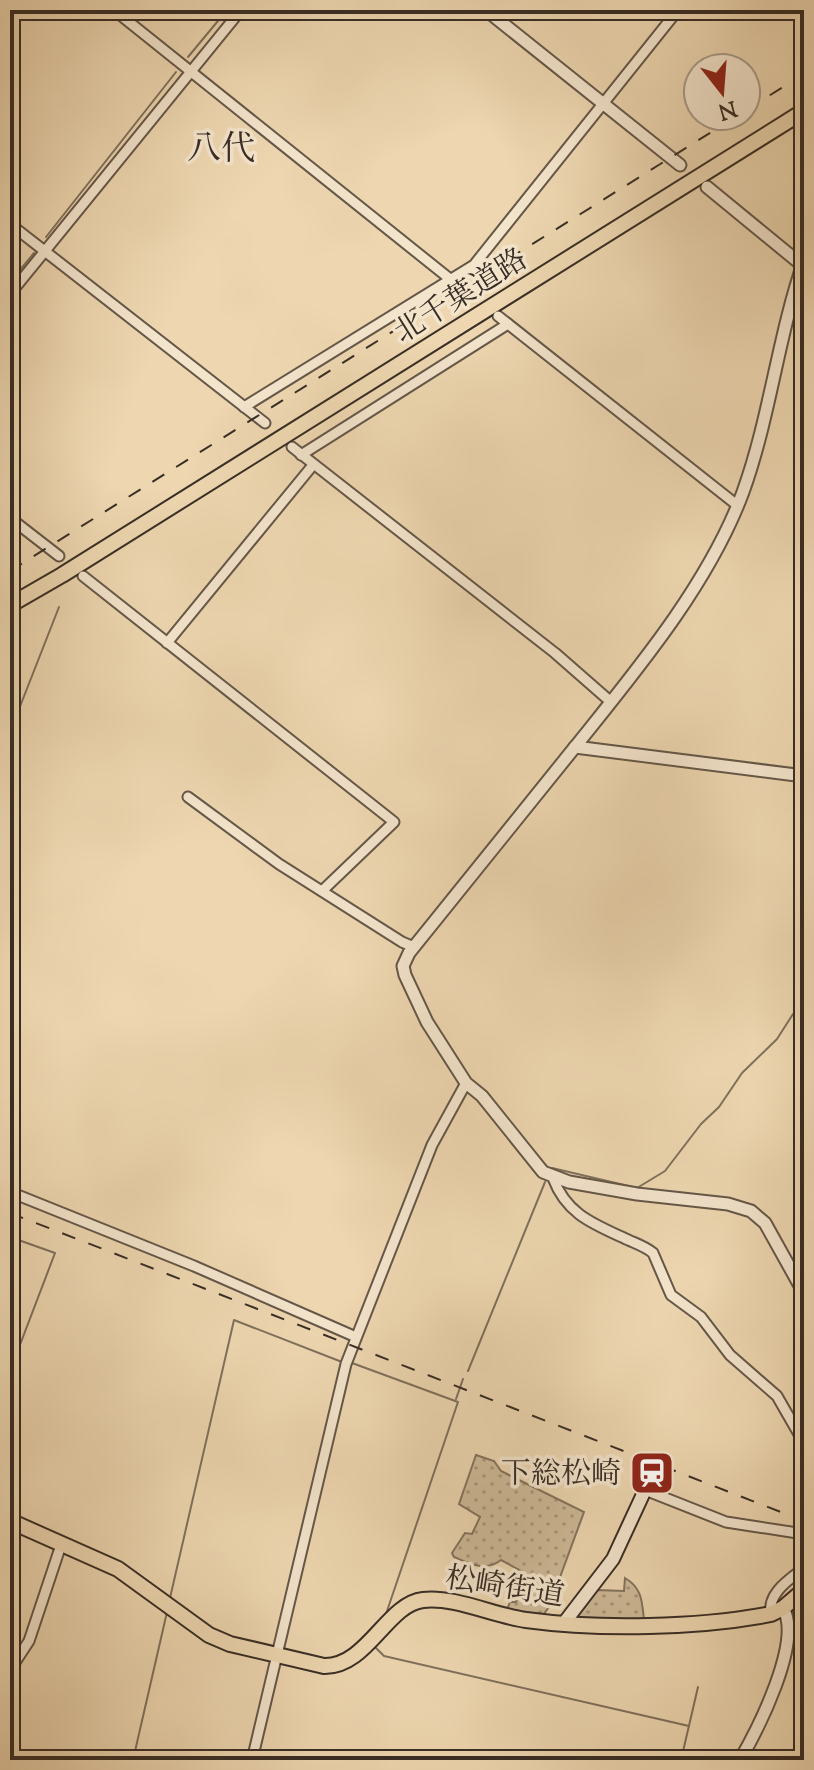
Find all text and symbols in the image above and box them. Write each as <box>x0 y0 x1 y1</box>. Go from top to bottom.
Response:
north arrow <box>682 52 762 132</box>
text: N <box>713 90 740 126</box>
district label: 八代 <box>187 126 255 175</box>
street label: 北千葉道路 <box>386 239 536 355</box>
station icon: 下総松崎 <box>628 1449 676 1497</box>
place label: 下総松崎 <box>501 1454 621 1497</box>
street label: 松崎街道 <box>442 1558 567 1619</box>

